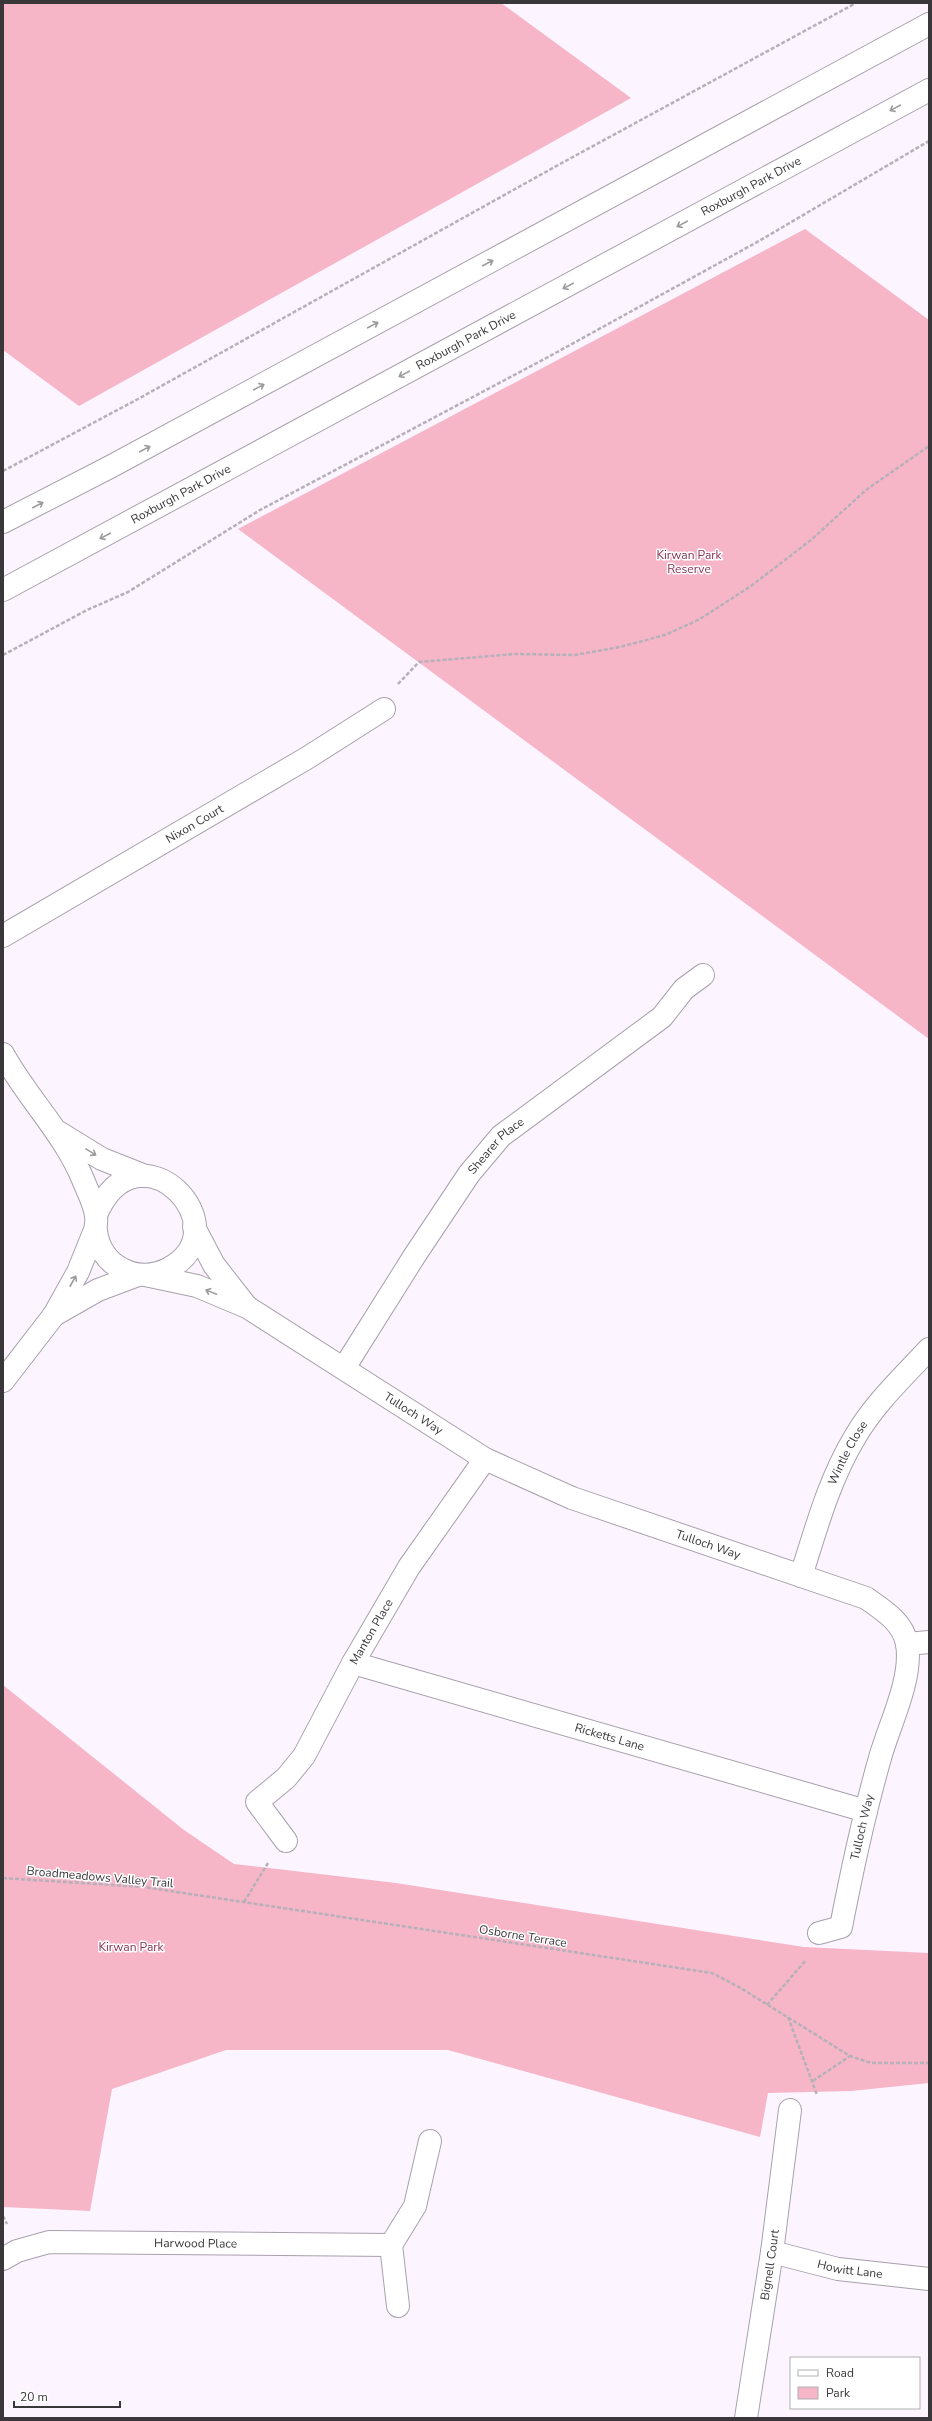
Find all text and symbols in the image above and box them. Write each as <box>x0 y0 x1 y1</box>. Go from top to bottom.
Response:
one-way arrow <box>889 105 901 113</box>
street label: Roxburgh Park Drive <box>698 153 804 220</box>
one-way arrow <box>676 220 688 228</box>
one-way arrow <box>481 259 493 267</box>
one-way arrow <box>562 282 574 290</box>
street label: Roxburgh Park Drive <box>413 307 519 374</box>
one-way arrow <box>367 321 379 328</box>
one-way arrow <box>398 371 410 379</box>
one-way arrow <box>253 383 265 390</box>
one-way arrow <box>138 445 150 452</box>
street label: Roxburgh Park Drive <box>128 461 234 528</box>
one-way arrow <box>31 500 43 508</box>
one-way arrow <box>99 533 111 540</box>
park label: Kirwan Park Reserve <box>656 547 723 577</box>
street label: Nixon Court <box>163 800 227 847</box>
street label: Shearer Place <box>464 1114 527 1178</box>
one-way arrow <box>85 1148 96 1156</box>
one-way arrow <box>70 1275 78 1287</box>
one-way arrow <box>205 1288 217 1295</box>
street label: Tulloch Way <box>381 1389 447 1439</box>
street label: Wintle Close <box>824 1418 871 1487</box>
street label: Tulloch Way <box>674 1526 743 1563</box>
street label: Manton Place <box>346 1596 397 1668</box>
street label: Ricketts Lane <box>573 1719 646 1755</box>
street label: Tulloch Way <box>847 1792 878 1862</box>
street label: Broadmeadows Valley Trail <box>26 1863 175 1891</box>
street label: Osborne Terrace <box>478 1921 568 1951</box>
park label: Kirwan Park <box>98 1939 165 1955</box>
street label: Bignell Court <box>757 2228 783 2301</box>
street label: Harwood Place <box>154 2235 237 2252</box>
street label: Howitt Lane <box>815 2256 883 2282</box>
legend <box>790 2357 920 2409</box>
text: Road <box>826 2365 854 2381</box>
scale bar <box>14 2383 120 2409</box>
text: Park <box>826 2385 851 2401</box>
text: 20 m <box>20 2389 48 2405</box>

